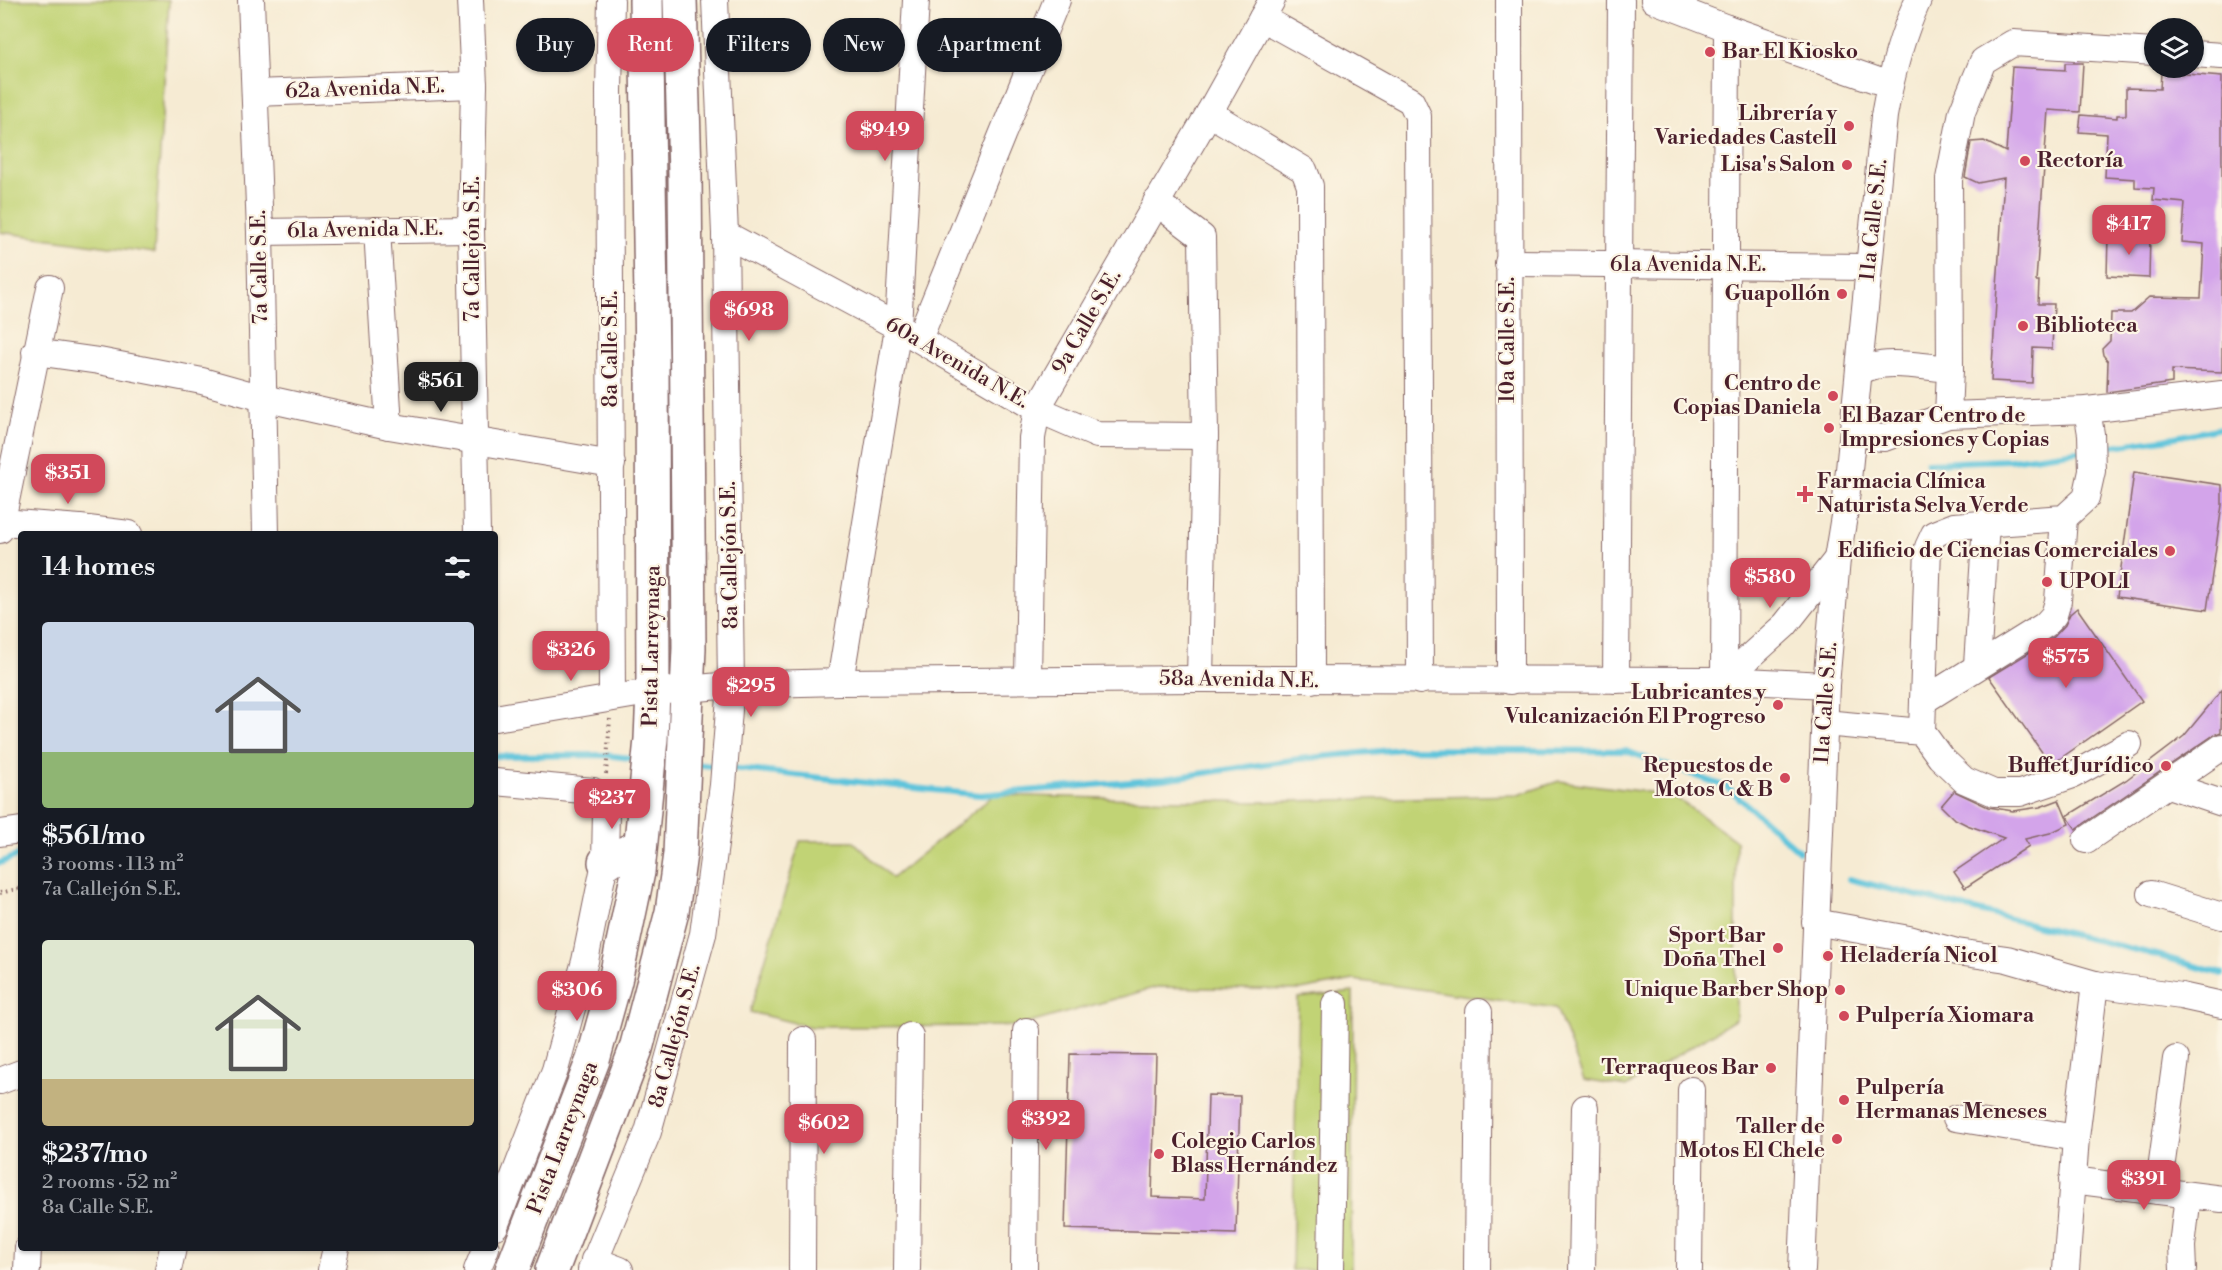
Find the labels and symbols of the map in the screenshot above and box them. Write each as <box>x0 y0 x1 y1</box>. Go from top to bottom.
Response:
place label: Bar El Kiosko <box>1722 39 1858 65</box>
marker: Bar El Kiosko <box>1703 45 1717 59</box>
street label: 62a Avenida N.E. <box>285 73 445 105</box>
place label: Librería y Variedades Castell <box>1654 101 1837 151</box>
pin: $949 <box>849 111 921 162</box>
marker: Librería y Variedades Castell <box>1842 119 1856 133</box>
place label: Rectoría <box>2037 148 2124 174</box>
place label: Lisa's Salon <box>1721 152 1835 178</box>
marker: Rectoría <box>2018 154 2032 168</box>
marker: Lisa's Salon <box>1840 158 1854 172</box>
street label: 11a Calle S.E. <box>1855 158 1893 282</box>
street label: 7a Callejón S.E. <box>460 176 486 322</box>
pin: $417 <box>2093 205 2165 256</box>
street label: 7a Calle S.E. <box>246 210 274 324</box>
street label: 61a Avenida N.E. <box>287 216 443 244</box>
street label: 61a Avenida N.E. <box>1610 252 1766 278</box>
street label: 9a Calle S.E. <box>1047 265 1127 379</box>
street label: 10a Calle S.E. <box>1495 277 1521 403</box>
place label: Guapollón <box>1724 281 1830 307</box>
marker: Guapollón <box>1835 287 1849 301</box>
street label: 8a Calle S.E. <box>598 291 624 407</box>
pin: $698 <box>713 291 785 342</box>
street label: 60a Avenida N.E. <box>880 311 1034 415</box>
place label: Biblioteca <box>2035 313 2138 339</box>
marker: Biblioteca <box>2016 319 2030 333</box>
pin: $561 <box>405 362 477 413</box>
place label: Centro de Copias Daniela <box>1673 371 1822 421</box>
marker: Centro de Copias Daniela <box>1826 389 1840 403</box>
place label: El Bazar Centro de Impresiones y Copias <box>1841 403 2049 453</box>
marker: El Bazar Centro de Impresiones y Copias <box>1822 421 1836 435</box>
pin: $351 <box>32 454 104 505</box>
place label: Farmacia Clínica Naturista Selva Verde <box>1817 469 2029 519</box>
street label: 8a Callejón S.E. <box>716 481 744 629</box>
marker: Farmacia Clínica Naturista Selva Verde <box>1798 487 1812 501</box>
place label: Edificio de Ciencias Comerciales <box>1838 538 2158 564</box>
marker: Edificio de Ciencias Comerciales <box>2163 544 2177 558</box>
pin: $580 <box>1734 558 1806 609</box>
street label: Pista Larreynaga <box>638 565 666 727</box>
place label: UPOLI <box>2059 569 2130 595</box>
marker: UPOLI <box>2040 575 2054 589</box>
pin: $326 <box>535 631 607 682</box>
pin: $575 <box>2030 638 2102 689</box>
street label: 11a Calle S.E. <box>1809 641 1843 765</box>
street label: 58a Avenida N.E. <box>1159 666 1319 694</box>
pin: $295 <box>715 667 787 718</box>
place label: Lubricantes y Vulcanización El Progreso <box>1504 680 1766 730</box>
marker: Lubricantes y Vulcanización El Progreso <box>1771 698 1785 712</box>
place label: Repuestos de Motos C & B <box>1643 753 1773 803</box>
place label: Buffet Jurídico <box>2008 753 2154 779</box>
marker: Buffet Jurídico <box>2159 759 2173 773</box>
marker: Repuestos de Motos C & B <box>1778 771 1792 785</box>
pin: $237 <box>576 779 648 830</box>
place label: Sport Bar Doña Thel <box>1663 923 1766 973</box>
marker: Sport Bar Doña Thel <box>1771 941 1785 955</box>
place label: Heladería Nicol <box>1840 943 1997 969</box>
marker: Heladería Nicol <box>1821 949 1835 963</box>
street label: 8a Callejón S.E. <box>643 961 707 1111</box>
pin: $306 <box>541 971 613 1022</box>
place label: Unique Barber Shop <box>1624 977 1828 1003</box>
marker: Unique Barber Shop <box>1833 983 1847 997</box>
place label: Pulpería Xiomara <box>1856 1003 2035 1029</box>
marker: Pulpería Xiomara <box>1837 1009 1851 1023</box>
place label: Terraqueos Bar <box>1601 1055 1759 1081</box>
street label: Pista Larreynaga <box>522 1058 604 1218</box>
marker: Terraqueos Bar <box>1764 1061 1778 1075</box>
place label: Pulpería Hermanas Meneses <box>1856 1075 2047 1125</box>
marker: Pulpería Hermanas Meneses <box>1837 1093 1851 1107</box>
pin: $392 <box>1010 1100 1082 1151</box>
pin: $602 <box>788 1104 860 1155</box>
place label: Taller de Motos El Chele <box>1679 1114 1825 1164</box>
place label: Colegio Carlos Blass Hernández <box>1171 1129 1337 1179</box>
marker: Taller de Motos El Chele <box>1830 1132 1844 1146</box>
marker: Colegio Carlos Blass Hernández <box>1152 1147 1166 1161</box>
pin: $391 <box>2108 1160 2180 1211</box>

